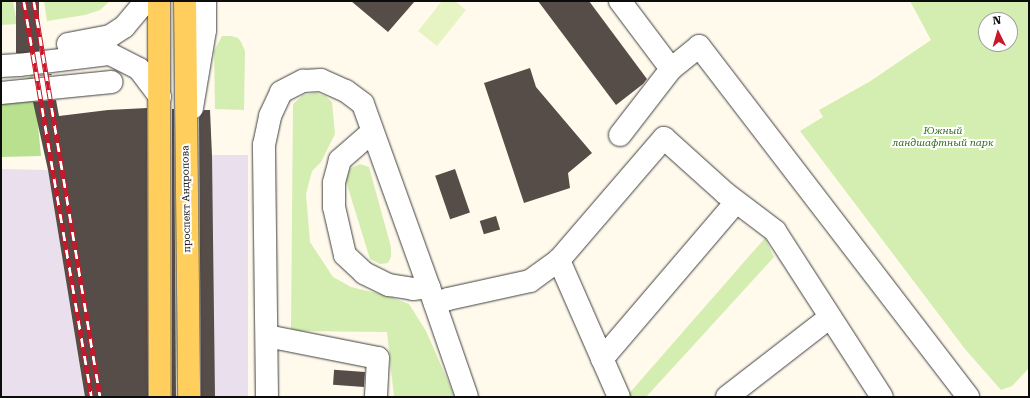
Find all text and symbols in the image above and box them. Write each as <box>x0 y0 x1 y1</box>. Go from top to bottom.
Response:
north arrow <box>978 12 1018 52</box>
text: N <box>992 14 1002 27</box>
park label: Южный ландшафтный парк <box>892 124 994 148</box>
street label: проспект Андропова <box>179 145 193 253</box>

